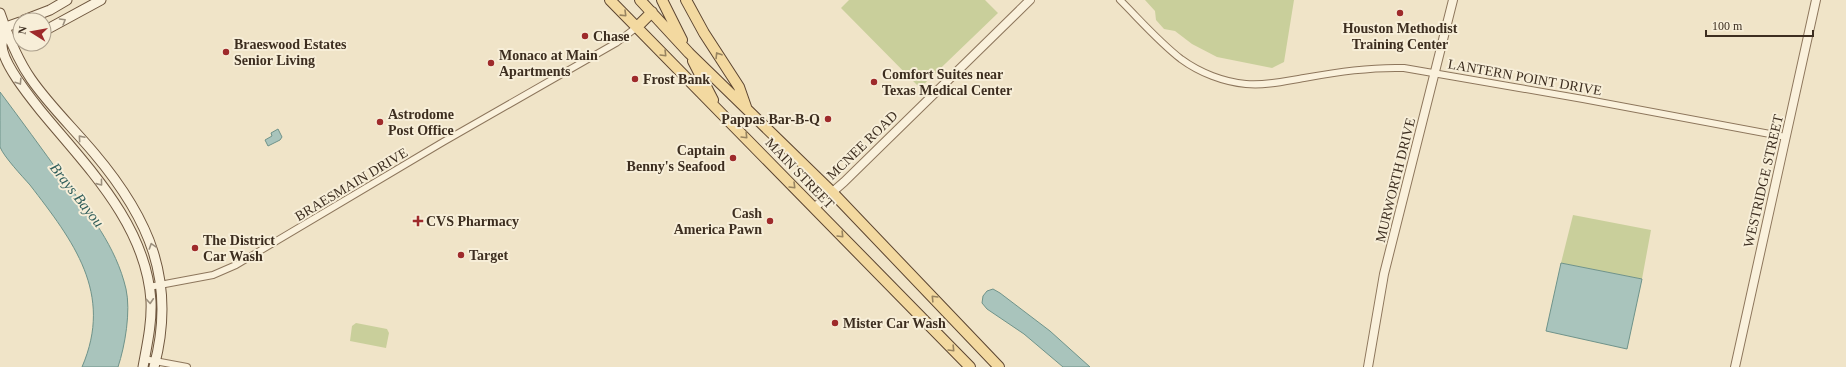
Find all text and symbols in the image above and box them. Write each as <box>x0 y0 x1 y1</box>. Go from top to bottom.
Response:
marker: Houston Methodist Training Center <box>1395 8 1405 18</box>
one-way arrow <box>619 9 627 17</box>
north arrow <box>12 12 52 52</box>
scale bar <box>1706 12 1813 38</box>
one-way arrow <box>59 18 66 25</box>
text: 100 m <box>1712 19 1743 33</box>
place label: Houston Methodist Training Center <box>1343 21 1458 52</box>
text: N <box>16 25 29 35</box>
place label: Chase <box>593 29 630 44</box>
marker: Chase <box>580 31 590 41</box>
place label: Braeswood Estates Senior Living <box>234 37 347 68</box>
marker: Braeswood Estates Senior Living <box>221 47 231 57</box>
place label: Monaco at Main Apartments <box>499 48 598 79</box>
one-way arrow <box>659 49 667 57</box>
one-way arrow <box>715 52 722 59</box>
street label: LANTERN POINT DRIVE <box>1447 57 1603 98</box>
marker: Monaco at Main Apartments <box>486 58 496 68</box>
place label: Comfort Suites near Texas Medical Center <box>882 67 1012 98</box>
place label: Frost Bank <box>643 72 710 87</box>
marker: Frost Bank <box>630 74 640 84</box>
marker: Comfort Suites near Texas Medical Center <box>869 77 879 87</box>
one-way arrow <box>14 78 22 85</box>
place label: Astrodome Post Office <box>388 107 454 138</box>
street label: MCNEE ROAD <box>824 108 901 183</box>
place label: Pappas Bar-B-Q <box>721 112 820 127</box>
street label: WESTRIDGE STREET <box>1741 113 1786 249</box>
marker: Pappas Bar-B-Q <box>823 114 833 124</box>
street label: MURWORTH DRIVE <box>1373 116 1418 244</box>
marker: Astrodome Post Office <box>375 117 385 127</box>
one-way arrow <box>740 131 748 139</box>
one-way arrow <box>78 135 85 143</box>
street label: MAIN STREET <box>762 135 837 212</box>
place label: Captain Benny's Seafood <box>627 143 725 174</box>
street label: BRAESMAIN DRIVE <box>292 145 410 224</box>
marker: Captain Benny's Seafood <box>728 153 738 163</box>
water label: Brays Bayou <box>47 160 107 230</box>
one-way arrow <box>96 179 103 186</box>
one-way arrow <box>788 181 796 189</box>
place label: Cash America Pawn <box>674 206 762 237</box>
place label: CVS Pharmacy <box>426 214 519 229</box>
marker: CVS Pharmacy <box>413 216 423 226</box>
marker: Cash America Pawn <box>765 216 775 226</box>
one-way arrow <box>837 230 844 238</box>
place label: The District Car Wash <box>203 233 275 264</box>
one-way arrow <box>148 243 156 250</box>
marker: The District Car Wash <box>190 243 200 253</box>
place label: Target <box>469 248 508 263</box>
marker: Target <box>456 250 466 260</box>
one-way arrow <box>931 295 939 303</box>
one-way arrow <box>146 298 155 304</box>
place label: Mister Car Wash <box>843 316 946 331</box>
marker: Mister Car Wash <box>830 318 840 328</box>
one-way arrow <box>947 344 955 352</box>

